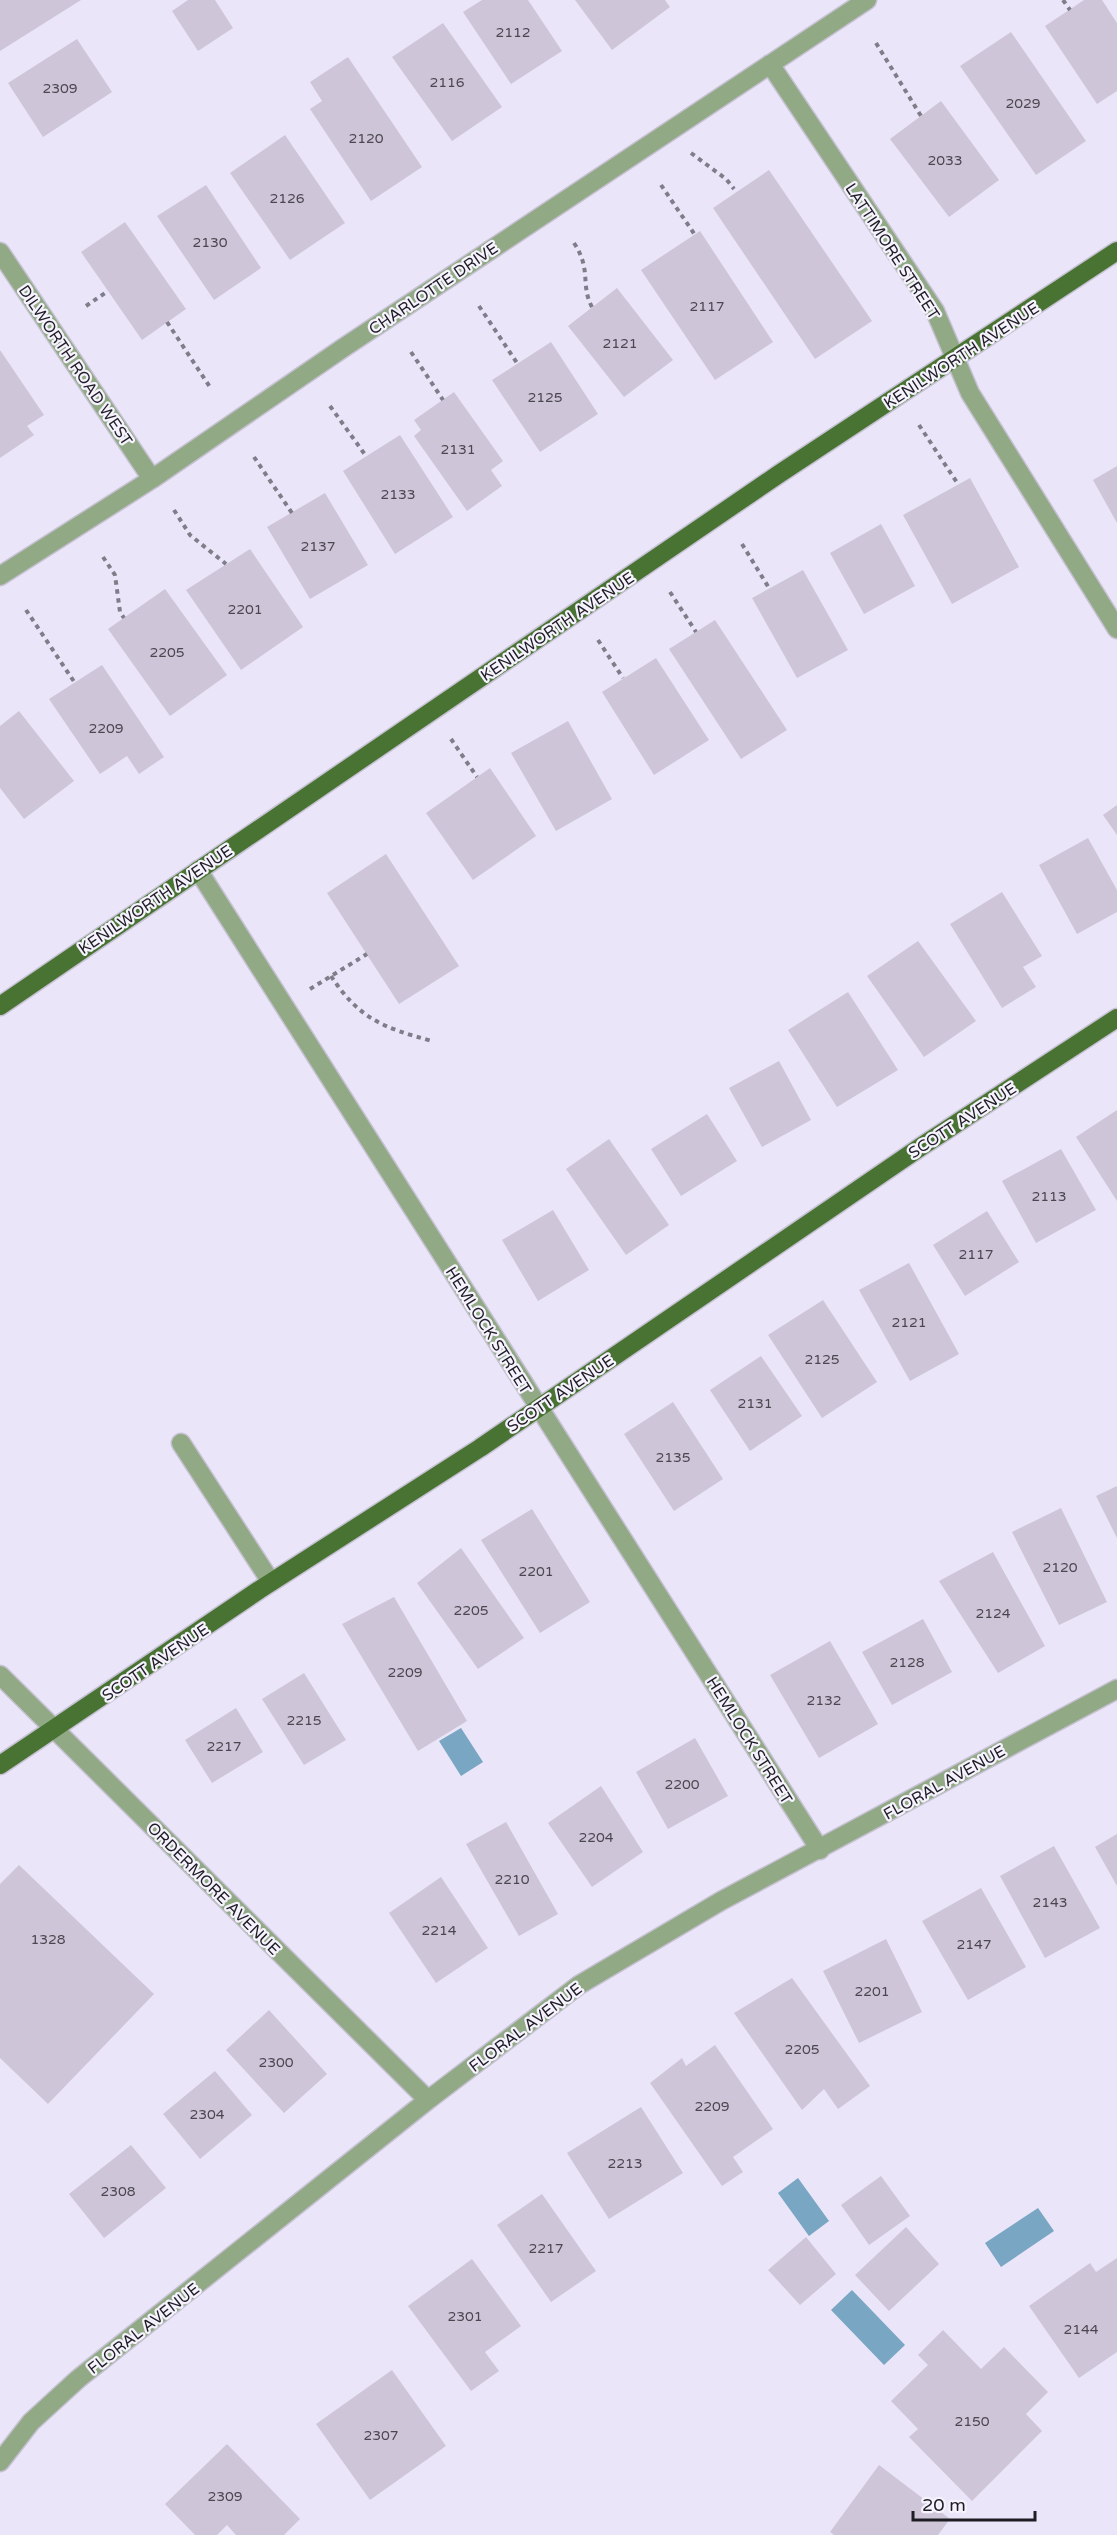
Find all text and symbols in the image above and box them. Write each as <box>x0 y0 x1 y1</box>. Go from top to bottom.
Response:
house number: 2112 <box>495 24 531 41</box>
house number: 2116 <box>429 74 465 91</box>
house number: 2309 <box>42 80 78 97</box>
house number: 2029 <box>1005 95 1041 112</box>
house number: 2120 <box>348 130 384 147</box>
house number: 2033 <box>927 152 963 169</box>
street label: LATTIMORE STREET <box>841 180 944 324</box>
house number: 2126 <box>269 190 305 207</box>
house number: 2130 <box>192 234 228 251</box>
street label: CHARLOTTE DRIVE <box>365 238 502 339</box>
street label: DILWORTH ROAD WEST <box>14 281 137 450</box>
house number: 2117 <box>689 298 725 315</box>
street label: KENILWORTH AVENUE <box>880 298 1043 414</box>
house number: 2121 <box>602 335 638 352</box>
house number: 2125 <box>527 389 563 406</box>
house number: 2131 <box>440 441 476 458</box>
house number: 2133 <box>380 486 416 503</box>
house number: 2137 <box>300 538 336 555</box>
street label: KENILWORTH AVENUE <box>477 568 638 686</box>
house number: 2201 <box>227 601 263 618</box>
house number: 2205 <box>149 644 185 661</box>
house number: 2209 <box>88 720 124 737</box>
street label: KENILWORTH AVENUE <box>75 841 236 959</box>
street label: SCOTT AVENUE <box>905 1079 1020 1163</box>
house number: 2113 <box>1031 1188 1067 1205</box>
house number: 2117 <box>958 1246 994 1263</box>
street label: HEMLOCK STREET <box>441 1263 536 1398</box>
house number: 2121 <box>891 1314 927 1331</box>
street label: SCOTT AVENUE <box>503 1351 618 1437</box>
house number: 2125 <box>804 1351 840 1368</box>
house number: 2131 <box>737 1395 773 1412</box>
house number: 2135 <box>655 1449 691 1466</box>
house number: 2120 <box>1042 1559 1078 1576</box>
house number: 2201 <box>518 1563 554 1580</box>
house number: 2205 <box>453 1602 489 1619</box>
house number: 2124 <box>975 1605 1011 1622</box>
street label: SCOTT AVENUE <box>98 1620 213 1706</box>
house number: 2128 <box>889 1654 925 1671</box>
house number: 2209 <box>387 1664 423 1681</box>
street label: HEMLOCK STREET <box>702 1673 797 1808</box>
house number: 2132 <box>806 1692 842 1709</box>
house number: 2215 <box>286 1712 322 1729</box>
house number: 2217 <box>206 1738 242 1755</box>
street label: FLORAL AVENUE <box>880 1741 1009 1825</box>
house number: 2200 <box>664 1776 700 1793</box>
street label: ORDERMORE AVENUE <box>143 1818 284 1959</box>
house number: 2204 <box>578 1829 614 1846</box>
house number: 2210 <box>494 1871 530 1888</box>
house number: 2143 <box>1032 1894 1068 1911</box>
house number: 2214 <box>421 1922 457 1939</box>
house number: 1328 <box>30 1931 66 1948</box>
house number: 2147 <box>956 1936 992 1953</box>
street label: FLORAL AVENUE <box>465 1979 586 2077</box>
house number: 2201 <box>854 1983 890 2000</box>
house number: 2205 <box>784 2041 820 2058</box>
house number: 2300 <box>258 2054 294 2071</box>
house number: 2209 <box>694 2098 730 2115</box>
house number: 2304 <box>189 2106 225 2123</box>
house number: 2213 <box>607 2155 643 2172</box>
house number: 2308 <box>100 2183 136 2200</box>
house number: 2217 <box>528 2240 564 2257</box>
street label: FLORAL AVENUE <box>84 2279 204 2379</box>
house number: 2301 <box>447 2308 483 2325</box>
house number: 2144 <box>1063 2321 1099 2338</box>
house number: 2150 <box>954 2413 990 2430</box>
house number: 2307 <box>363 2427 399 2444</box>
scale bar <box>913 2484 1034 2522</box>
house number: 2309 <box>207 2488 243 2505</box>
text: 20 m <box>922 2494 966 2516</box>

